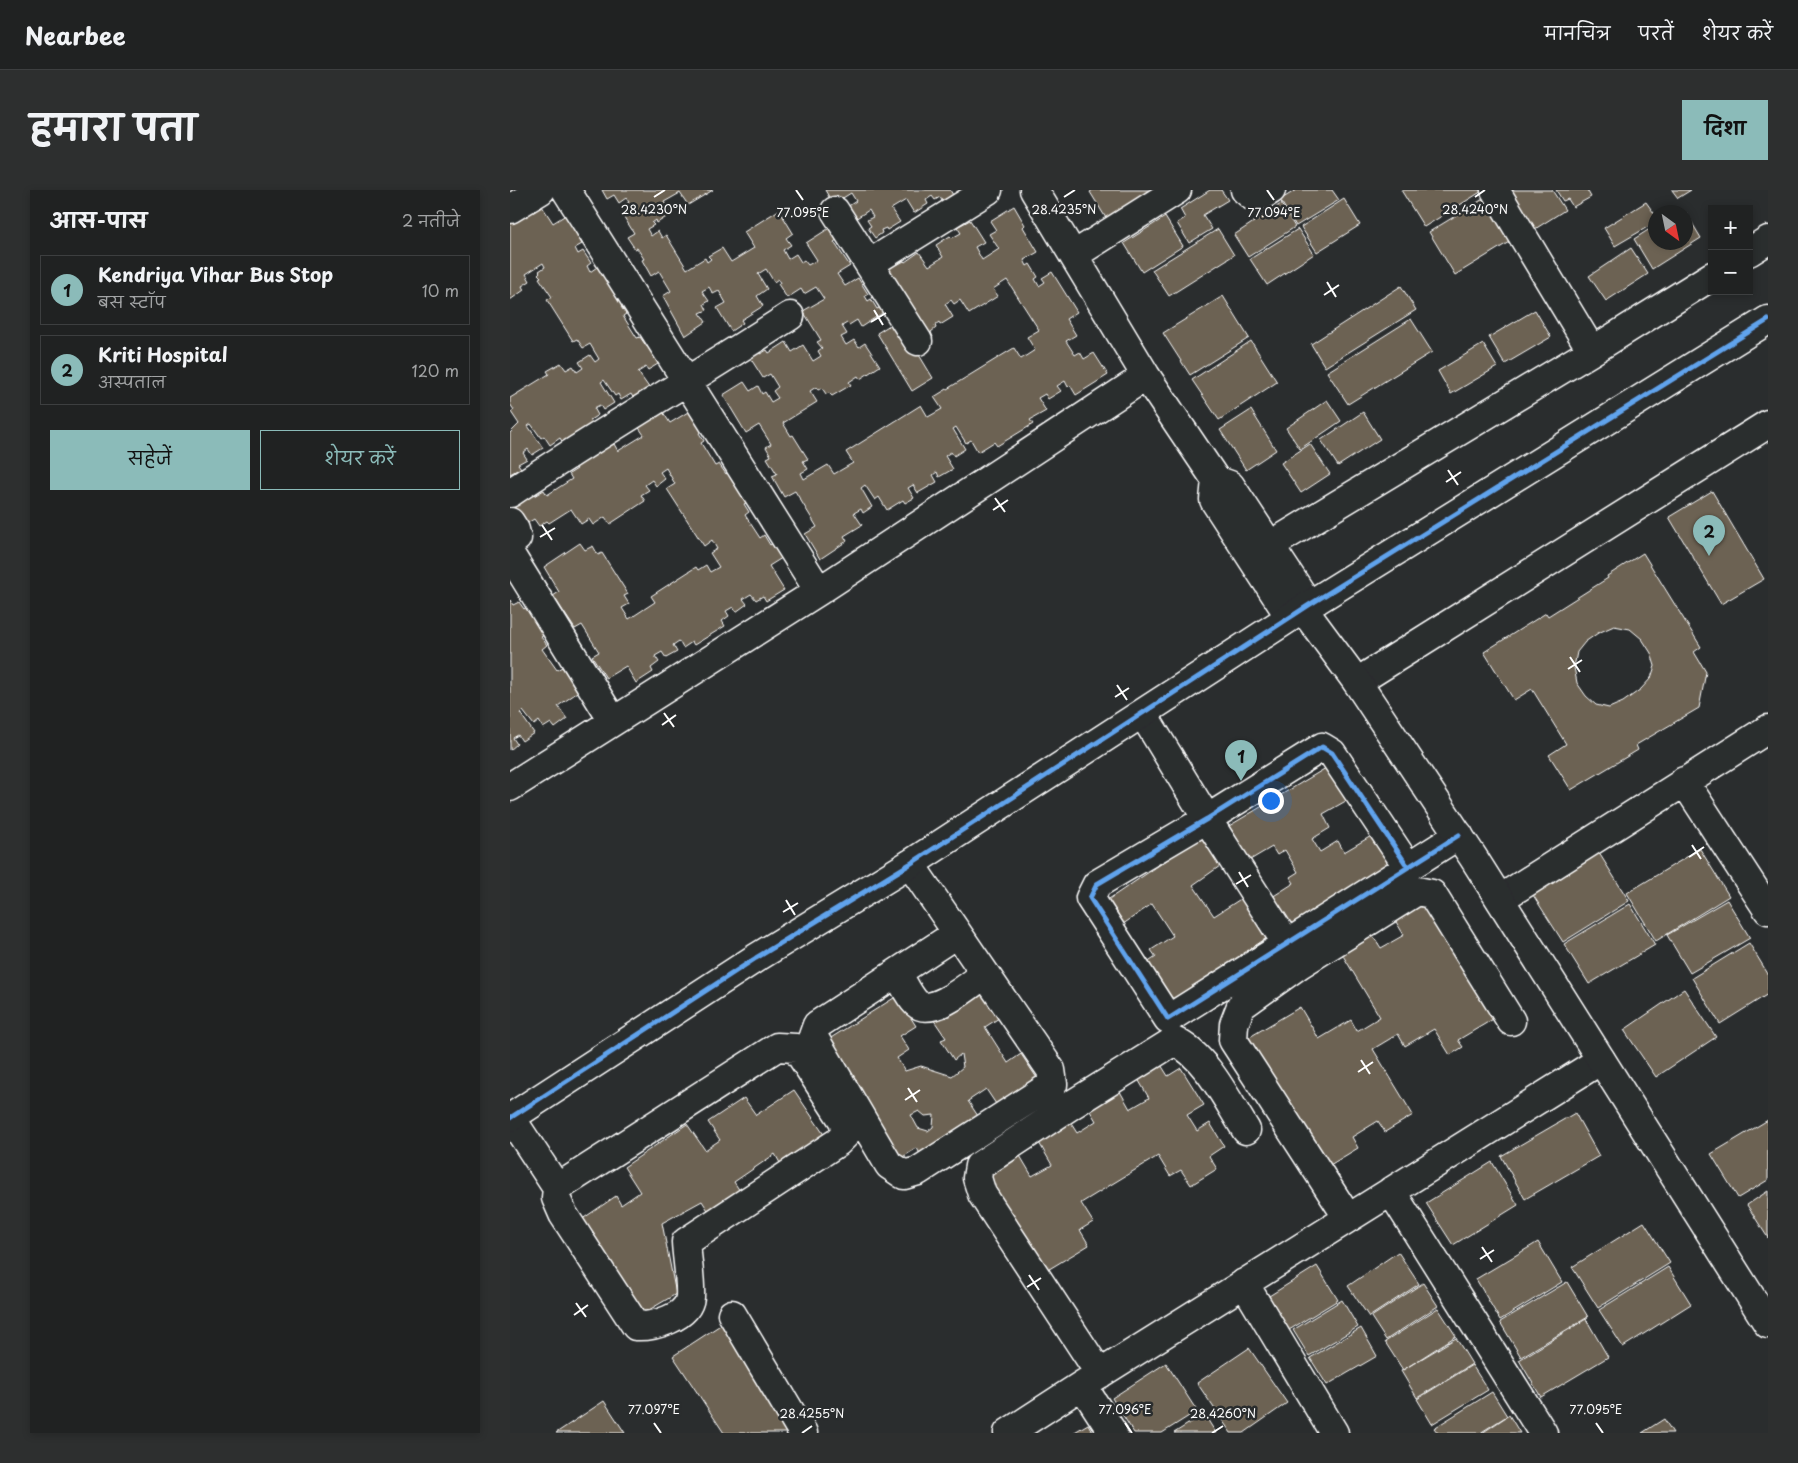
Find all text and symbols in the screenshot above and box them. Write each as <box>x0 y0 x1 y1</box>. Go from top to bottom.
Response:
text: Nearbee <box>25 17 126 53</box>
text: मानचित्र <box>1544 19 1610 46</box>
text: परतें <box>1638 19 1674 46</box>
text: शेयर करें <box>1702 19 1773 46</box>
text: हमारा पता <box>30 99 197 152</box>
button: दिशा <box>1682 100 1768 160</box>
text: 28.4230°N <box>621 200 687 218</box>
text: 28.4235°N <box>1032 200 1096 218</box>
text: 28.4240°N <box>1442 200 1508 218</box>
text: आस-पास <box>50 203 147 235</box>
text: 77.095°E <box>777 203 829 221</box>
text: 77.094°E <box>1248 203 1301 221</box>
north arrow <box>1648 205 1693 250</box>
map controls <box>1708 205 1753 295</box>
button: + <box>1708 205 1753 250</box>
text: 2 नतीजे <box>402 208 460 232</box>
button: − <box>1708 250 1753 295</box>
text: Kendriya Vihar Bus Stop <box>98 260 333 288</box>
text: 1 <box>63 278 71 302</box>
text: 10 m <box>422 278 459 302</box>
text: बस स्टॉप <box>98 289 166 313</box>
text: Kriti Hospital <box>98 340 227 368</box>
text: 2 <box>61 358 73 382</box>
text: 120 m <box>412 358 459 382</box>
text: अस्पताल <box>98 369 166 393</box>
button: सहेजें <box>50 430 250 490</box>
button: शेयर करें <box>260 430 460 490</box>
pin: 2 <box>1693 515 1725 556</box>
pin: 1 <box>1225 740 1257 781</box>
your location <box>1258 788 1284 814</box>
text: 77.097°E <box>628 1400 680 1418</box>
text: 77.096°E <box>1098 1400 1152 1418</box>
text: 77.095°E <box>1570 1400 1622 1418</box>
text: 28.4255°N <box>780 1404 844 1422</box>
text: 28.4260°N <box>1190 1404 1256 1422</box>

